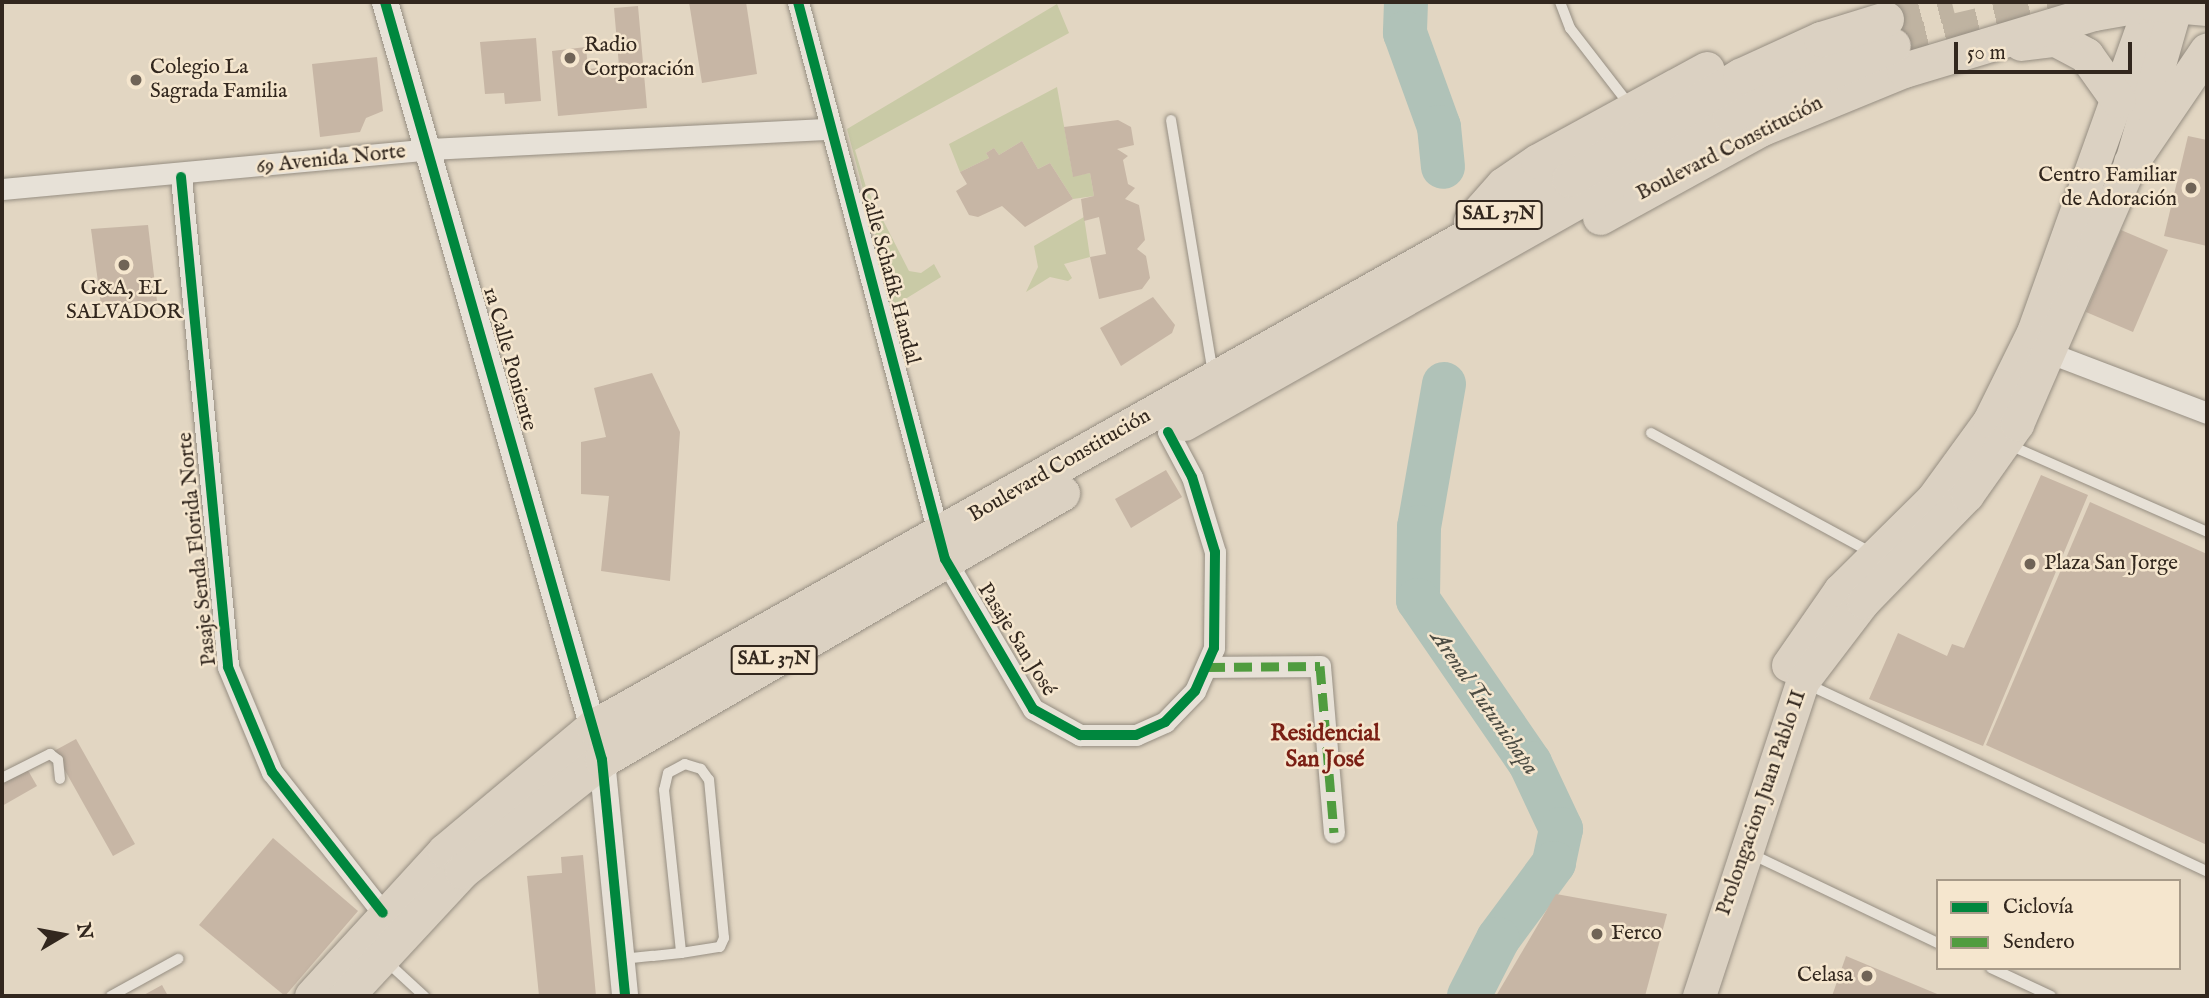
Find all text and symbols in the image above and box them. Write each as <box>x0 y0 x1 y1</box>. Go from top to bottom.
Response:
scale bar <box>1957 28 2136 72</box>
place label: Radio Corporación <box>584 33 694 83</box>
text: 50 m <box>1967 40 2006 67</box>
marker: Radio Corporación <box>562 50 578 66</box>
place label: Colegio La Sagrada Familia <box>150 55 287 105</box>
marker: Colegio La Sagrada Familia <box>128 72 144 88</box>
street label: Boulevard Constitución <box>1633 91 1827 207</box>
street label: 69 Avenida Norte <box>255 140 407 180</box>
place label: Centro Familiar de Adoración <box>2038 163 2177 213</box>
marker: Centro Familiar de Adoración <box>2183 180 2199 196</box>
street label: Calle Schafik Handal <box>853 185 925 367</box>
road number: SAL 37N <box>1455 200 1543 230</box>
marker: G&A, EL SALVADOR <box>116 257 132 273</box>
place label: G&A, EL SALVADOR <box>66 276 182 326</box>
street label: 1a Calle Poniente <box>476 284 542 434</box>
street label: Boulevard Constitución <box>965 404 1155 528</box>
street label: Pasaje Senda Florida Norte <box>173 431 223 667</box>
place label: Plaza San Jorge <box>2044 551 2178 577</box>
marker: Plaza San Jorge <box>2022 556 2038 572</box>
street label: Pasaje San José <box>971 579 1061 701</box>
water label: Arenal Tutunichapa <box>1424 625 1544 781</box>
road number: SAL 37N <box>730 645 818 676</box>
street label: Prolongacion Juan Pablo II <box>1712 687 1812 919</box>
district label: Residencial San José <box>1270 720 1380 774</box>
legend <box>1936 879 2181 970</box>
text: Ciclovía <box>2003 894 2073 921</box>
north arrow <box>28 900 98 970</box>
text: N <box>70 921 97 942</box>
place label: Ferco <box>1611 921 1662 947</box>
marker: Ferco <box>1589 926 1605 942</box>
text: Sendero <box>2003 929 2074 956</box>
place label: Celasa <box>1797 963 1853 989</box>
marker: Celasa <box>1859 968 1875 984</box>

